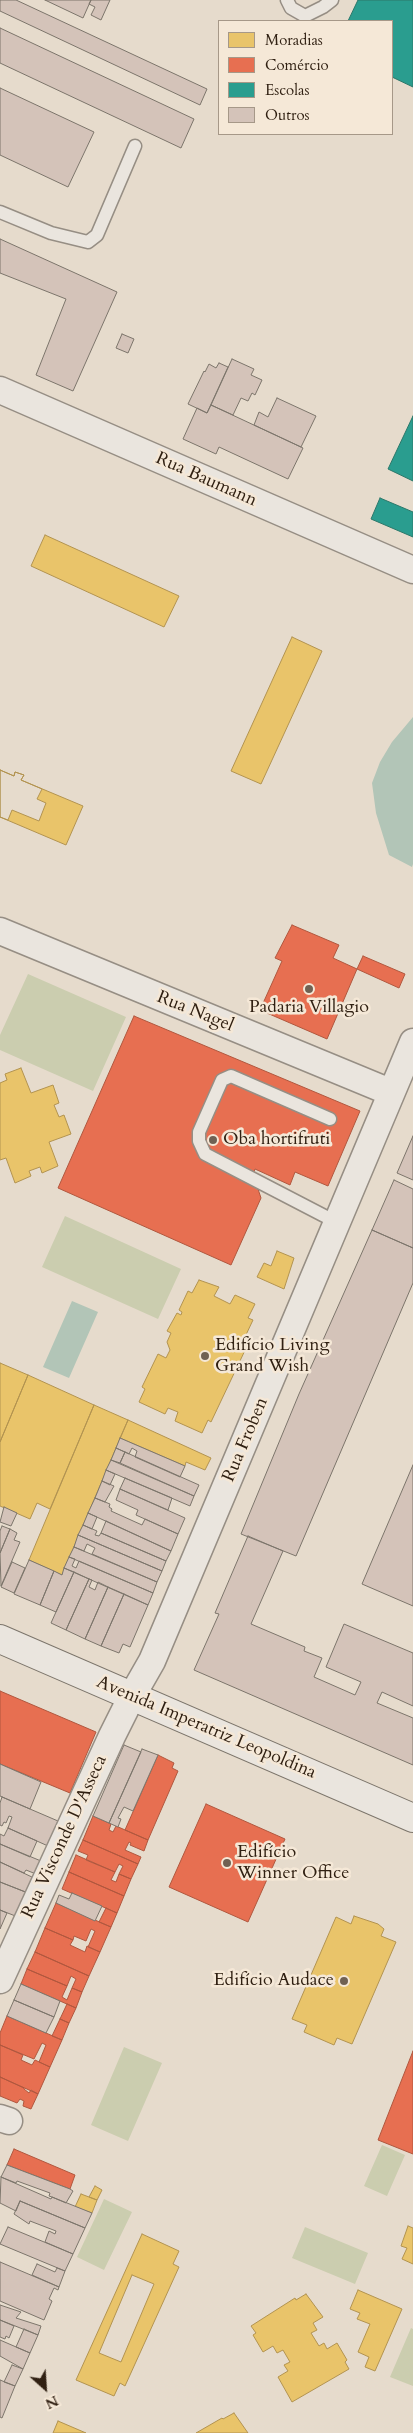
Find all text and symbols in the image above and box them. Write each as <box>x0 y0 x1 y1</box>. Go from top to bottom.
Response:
legend <box>218 20 393 135</box>
text: Moradias <box>265 30 323 50</box>
text: Comércio <box>265 55 329 75</box>
text: Escolas <box>265 80 310 100</box>
text: Outros <box>265 105 310 125</box>
street label: Rua Baumann <box>152 448 260 512</box>
marker: Padaria Villagio <box>303 983 315 995</box>
street label: Rua Nagel <box>153 987 237 1037</box>
place label: Padaria Villagio <box>249 997 369 1019</box>
place label: Oba hortifruti <box>223 1129 330 1151</box>
marker: Oba hortifruti <box>207 1134 219 1146</box>
place label: Edifício Living Grand Wish <box>215 1335 330 1378</box>
marker: Edifício Living Grand Wish <box>199 1350 211 1362</box>
street label: Rua Froben <box>219 1395 273 1485</box>
street label: Avenida Imperatriz Leopoldina <box>93 1672 319 1784</box>
street label: Rua Visconde D'Asseca <box>18 1752 112 1922</box>
place label: Edifício Winner Office <box>237 1842 349 1885</box>
marker: Edifício Winner Office <box>221 1857 233 1869</box>
place label: Edifício Audace <box>213 1970 334 1992</box>
marker: Edifício Audace <box>338 1975 350 1987</box>
north arrow <box>20 2363 70 2413</box>
text: N <box>42 2391 61 2413</box>

